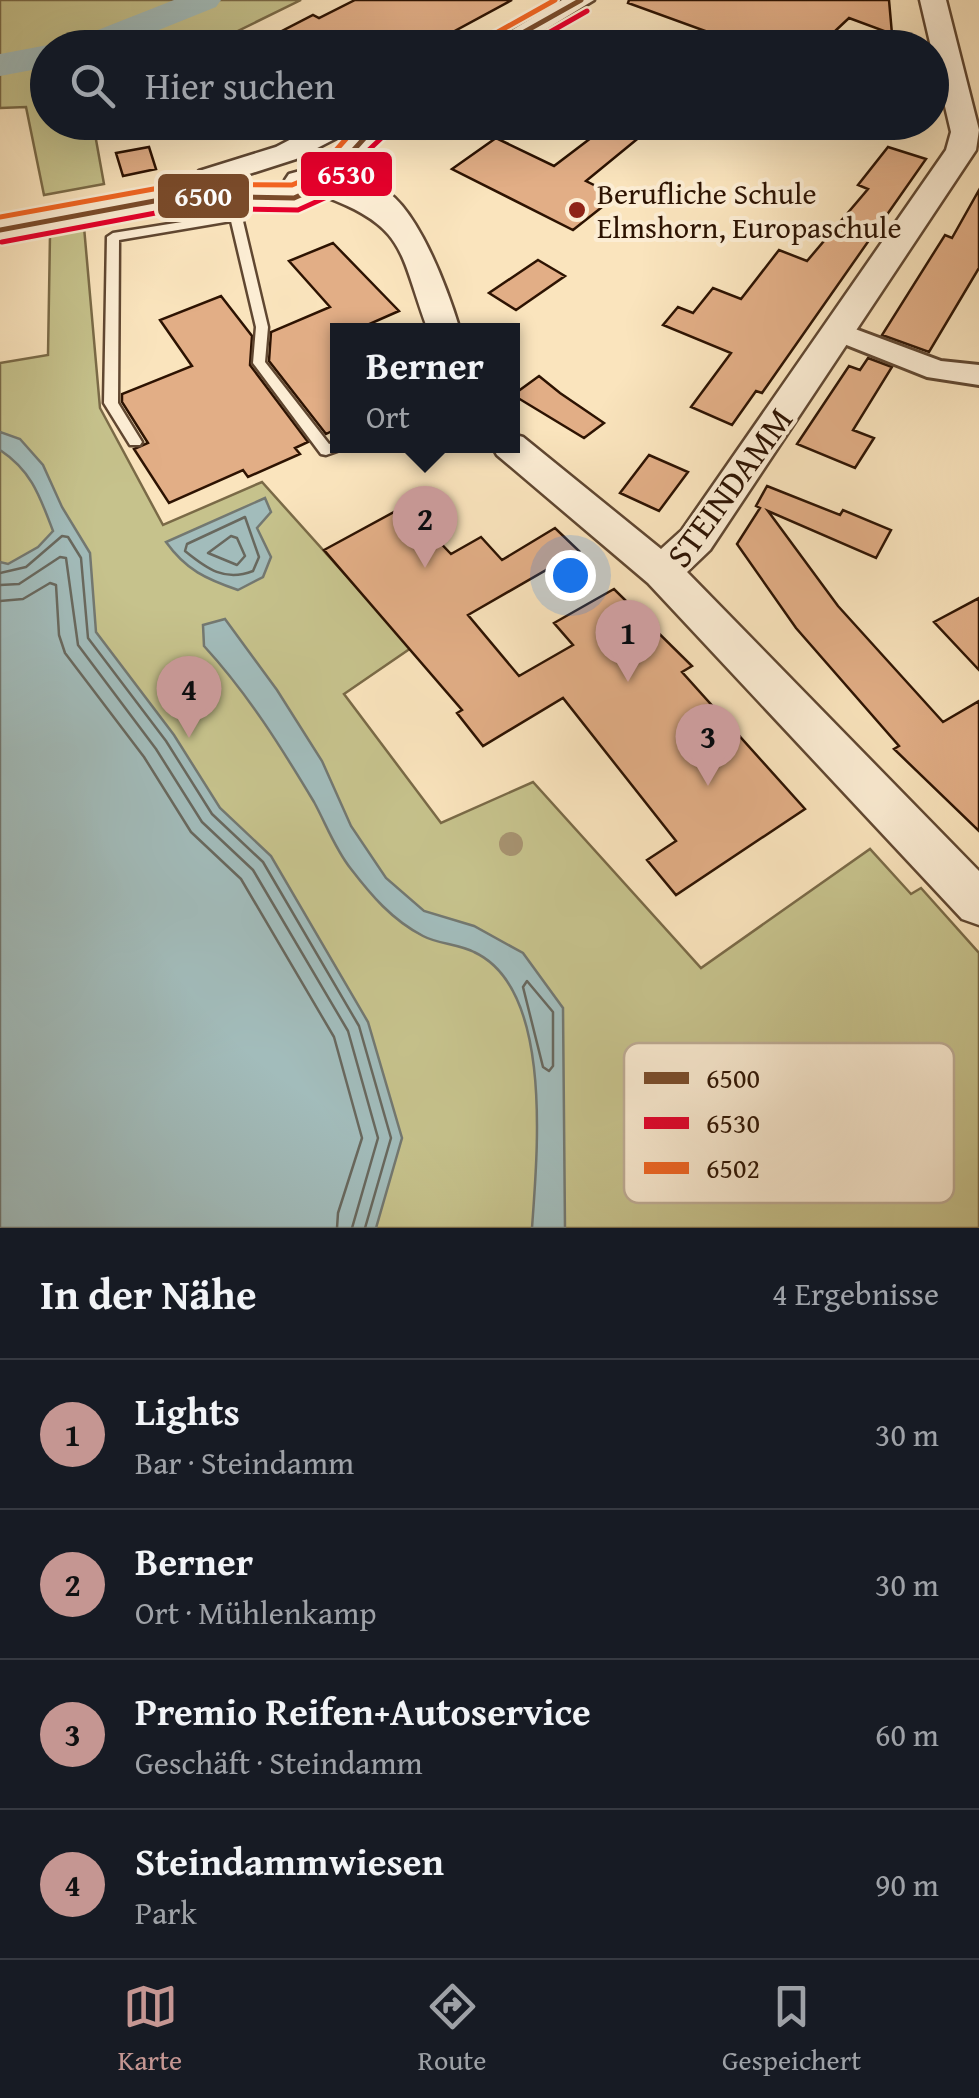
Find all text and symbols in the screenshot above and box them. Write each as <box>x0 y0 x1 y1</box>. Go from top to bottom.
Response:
search box <box>30 30 949 140</box>
text: Hier suchen <box>145 57 335 113</box>
icon: search <box>65 58 120 113</box>
line badge: 6530 <box>299 150 394 198</box>
text: 6530 <box>317 153 375 194</box>
place label: Berufliche Schule Elmshorn, Europaschule <box>597 171 902 249</box>
line badge: 6500 <box>156 172 251 220</box>
text: 6500 <box>174 175 232 216</box>
marker: Berufliche Schule Elmshorn, Europaschule <box>566 199 588 221</box>
popup <box>330 323 520 453</box>
text: Berner <box>366 337 484 393</box>
text: Ort <box>366 393 410 440</box>
street label: STEINDAMM <box>653 396 805 578</box>
pin: 2 <box>392 486 458 568</box>
your location <box>545 550 596 601</box>
pin: 1 <box>596 600 660 682</box>
pin: 4 <box>156 656 222 738</box>
pin: 3 <box>676 704 740 786</box>
legend <box>624 1043 954 1203</box>
text: 6500 <box>706 1057 760 1098</box>
text: 6530 <box>706 1102 760 1143</box>
text: 6502 <box>706 1147 760 1188</box>
text: In der Nähe <box>40 1263 257 1324</box>
text: 4 Ergebnisse <box>772 1270 939 1317</box>
text: Lights <box>135 1383 240 1439</box>
text: 1 <box>64 1411 81 1458</box>
text: 30 m <box>875 1411 939 1458</box>
text: Bar · Steindamm <box>135 1439 354 1486</box>
text: Berner <box>135 1533 253 1589</box>
text: 2 <box>64 1561 81 1608</box>
text: 30 m <box>875 1561 939 1608</box>
text: Ort · Mühlenkamp <box>135 1589 377 1636</box>
text: Premio Reifen+Autoservice <box>135 1683 591 1739</box>
text: 3 <box>64 1711 81 1758</box>
text: 60 m <box>875 1711 939 1758</box>
text: Geschäft · Steindamm <box>135 1739 423 1786</box>
text: Steindammwiesen <box>135 1833 444 1889</box>
text: 4 <box>64 1861 81 1908</box>
text: 90 m <box>875 1861 939 1908</box>
text: Park <box>135 1889 197 1936</box>
tab: Karte <box>118 1979 182 2080</box>
tab: Route <box>418 1979 486 2080</box>
tab: Gespeichert <box>722 1979 861 2080</box>

